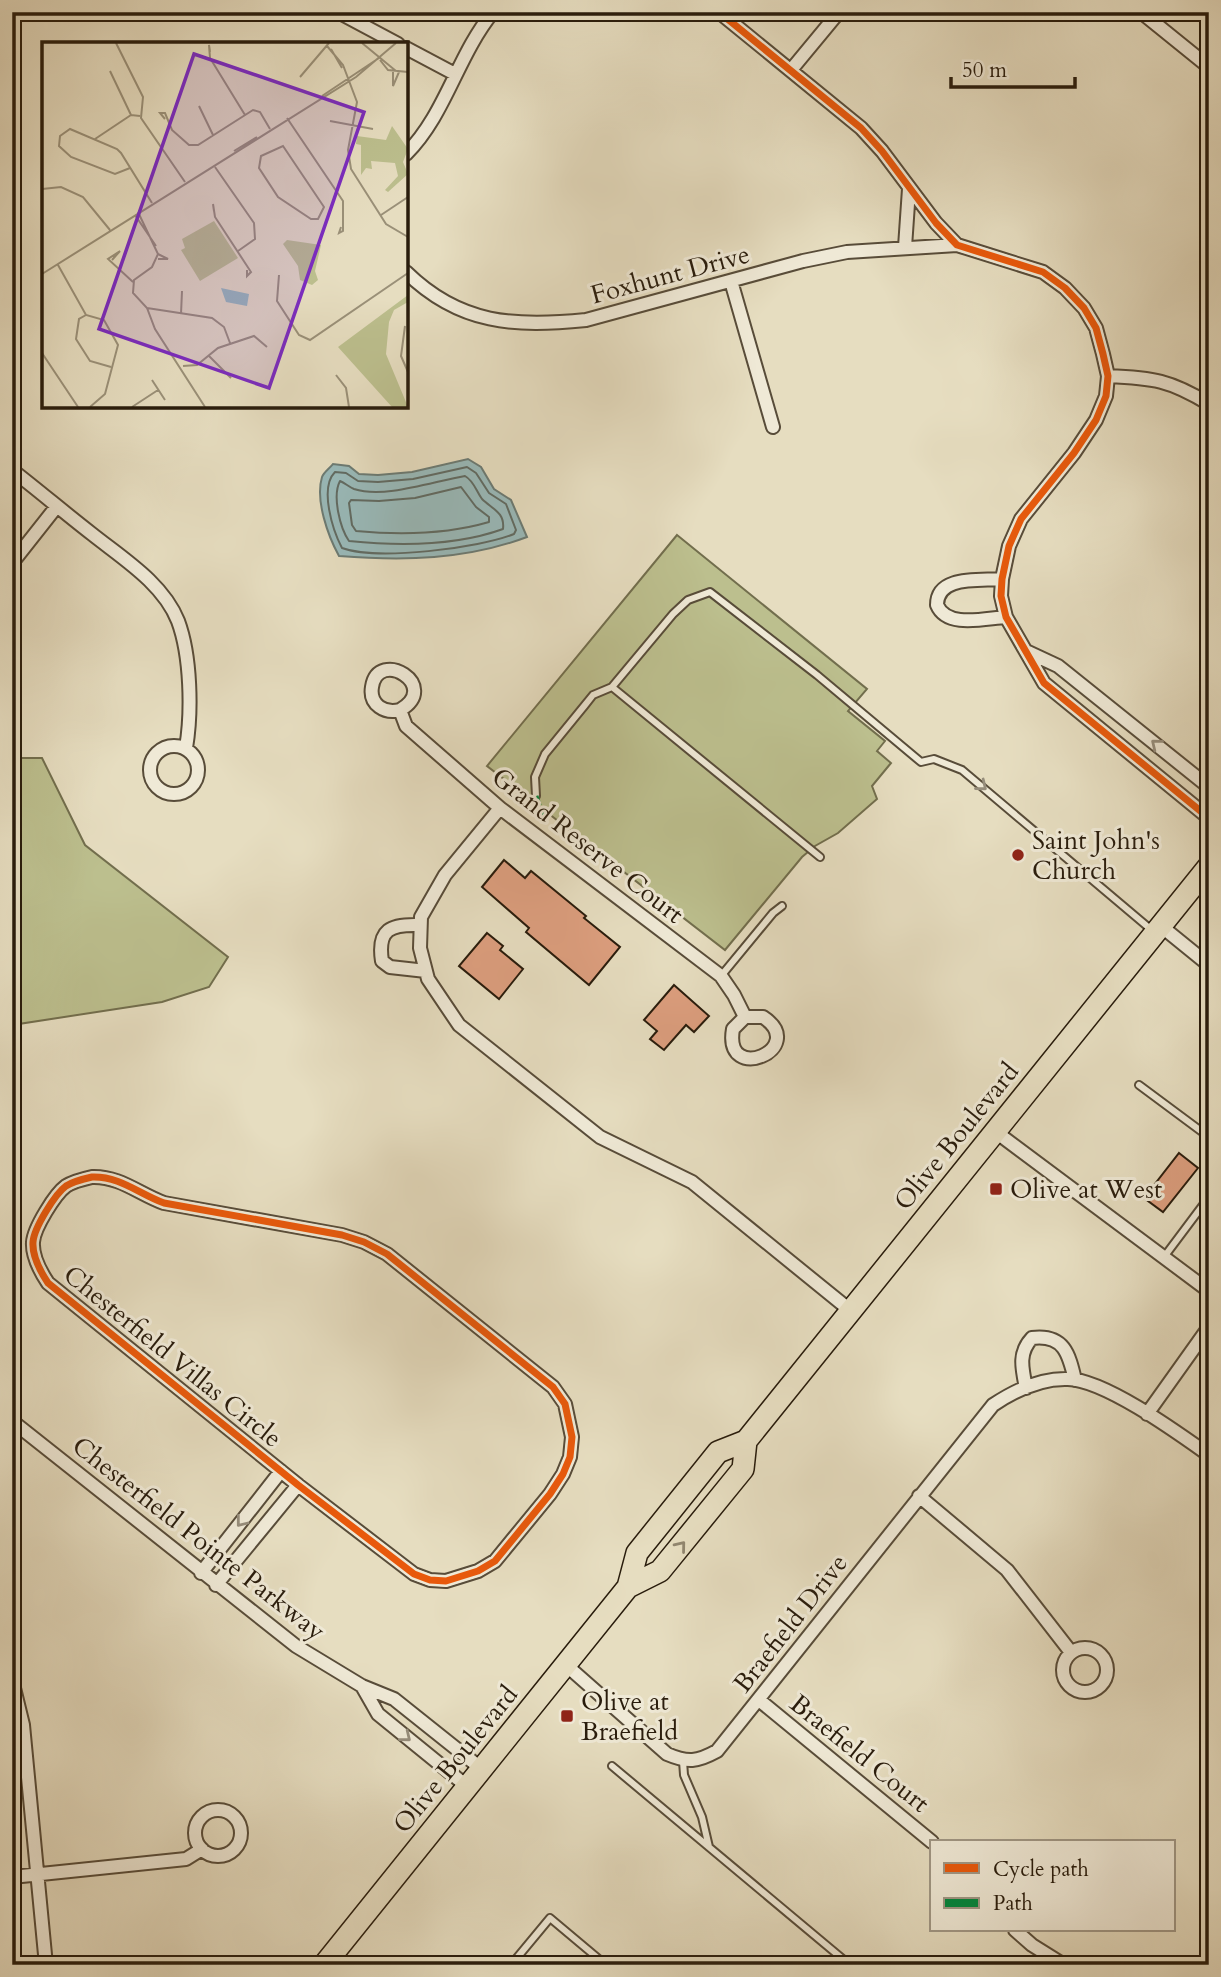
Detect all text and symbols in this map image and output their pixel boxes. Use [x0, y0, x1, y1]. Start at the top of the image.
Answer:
inset map [42, 42, 408, 408]
scale bar [951, 46, 1076, 90]
text: 50 m [962, 56, 1007, 85]
street label: Foxhunt Drive [587, 236, 753, 313]
one-way arrow [1151, 740, 1163, 753]
street label: Grand Reserve Court [485, 759, 691, 931]
one-way arrow [975, 777, 987, 790]
place label: Saint John's Church [1032, 823, 1160, 888]
marker: Saint John's Church [1010, 847, 1026, 863]
street label: Olive Boulevard [886, 1055, 1027, 1217]
place label: Olive at West [1010, 1172, 1162, 1207]
marker: Olive at West [988, 1181, 1004, 1197]
street label: Chesterfield Villas Circle [56, 1257, 289, 1455]
street label: Chesterfield Pointe Parkway [65, 1428, 333, 1649]
one-way arrow [237, 1515, 250, 1527]
one-way arrow [673, 1542, 685, 1555]
street label: Braefield Drive [725, 1547, 856, 1700]
street label: Olive Boulevard [385, 1678, 526, 1840]
place label: Olive at Braefield [581, 1684, 678, 1749]
street label: Braefield Court [783, 1686, 937, 1820]
marker: Olive at Braefield [559, 1708, 575, 1724]
one-way arrow [398, 1729, 411, 1741]
legend [930, 1840, 1176, 1932]
text: Cycle path [993, 1855, 1089, 1884]
text: Path [993, 1889, 1033, 1918]

